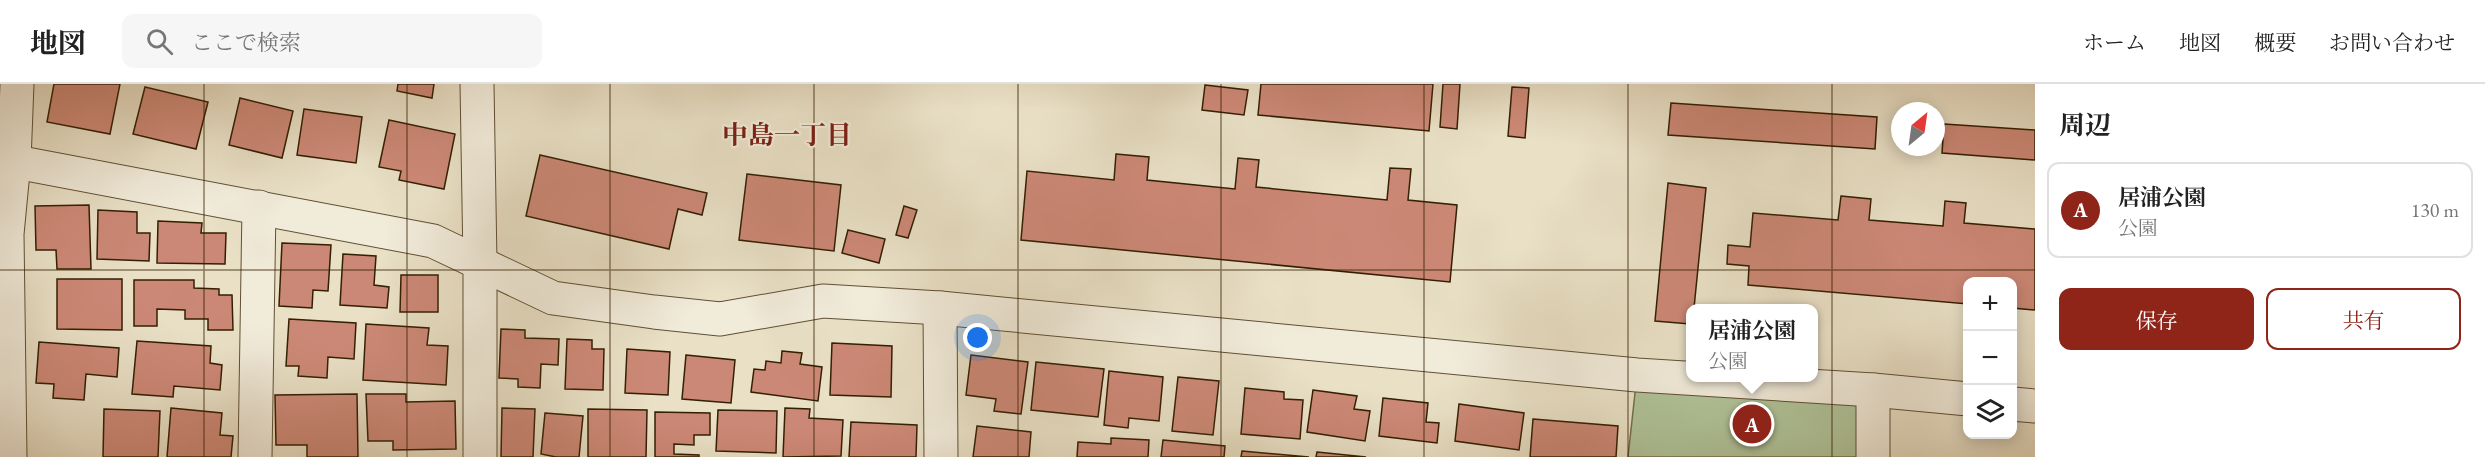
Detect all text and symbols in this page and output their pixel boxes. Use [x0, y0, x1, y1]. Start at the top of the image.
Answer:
search box [122, 14, 542, 68]
text: 地図 [30, 25, 86, 61]
icon: search [143, 25, 176, 58]
text: ここで検索 [191, 28, 301, 57]
text: ホーム [2083, 29, 2146, 56]
text: 地図 [2179, 29, 2221, 56]
text: 概要 [2254, 29, 2296, 56]
text: お問い合わせ [2329, 29, 2455, 56]
north arrow [1891, 102, 1945, 156]
text: 周辺 [2059, 108, 2111, 142]
district label: 中島一丁目 [722, 118, 852, 152]
text: 居浦公園 [2118, 183, 2206, 212]
text: A [2073, 197, 2088, 223]
text: 130 m [2411, 197, 2459, 223]
text: 公園 [2118, 215, 2158, 241]
map controls [1963, 277, 2017, 439]
button: + [1963, 277, 2017, 331]
button: 保存 [2059, 288, 2254, 350]
button: 共有 [2266, 288, 2461, 350]
popup [1686, 304, 1818, 382]
text: 居浦公園 [1708, 316, 1796, 345]
your location [963, 323, 992, 352]
button: − [1963, 331, 2017, 385]
text: 公園 [1708, 348, 1748, 374]
button: layers [1963, 385, 2017, 439]
pin: A [1732, 402, 1772, 446]

